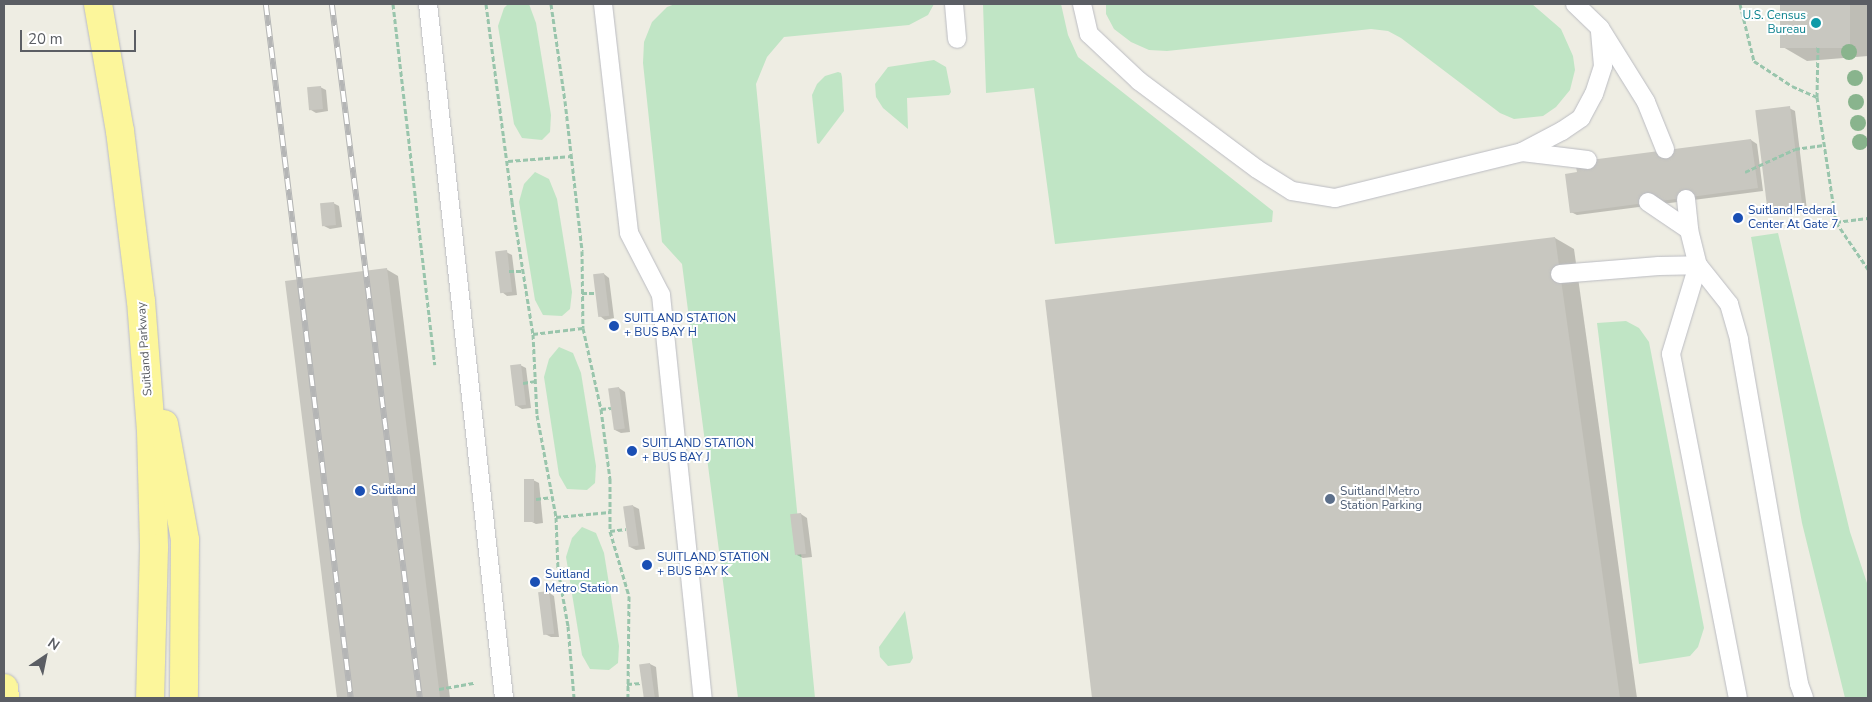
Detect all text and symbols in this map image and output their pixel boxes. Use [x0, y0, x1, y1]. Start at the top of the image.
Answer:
place label: U.S. Census Bureau [1742, 9, 1806, 37]
marker: U.S. Census Bureau [1810, 17, 1822, 29]
scale bar [22, 20, 139, 52]
text: 20 m [28, 29, 63, 49]
place label: Suitland Federal Center At Gate 7 [1748, 204, 1839, 232]
marker: Suitland Federal Center At Gate 7 [1732, 212, 1744, 224]
street label: Suitland Parkway [135, 302, 155, 396]
place label: SUITLAND STATION + BUS BAY H [624, 312, 736, 340]
marker: SUITLAND STATION + BUS BAY H [608, 320, 620, 332]
place label: SUITLAND STATION + BUS BAY J [642, 437, 754, 465]
marker: SUITLAND STATION + BUS BAY J [626, 445, 638, 457]
marker: Suitland [353, 484, 367, 498]
place label: Suitland [371, 484, 416, 498]
place label: Suitland Metro Station Parking [1340, 485, 1422, 513]
marker: Suitland Metro Station Parking [1324, 493, 1336, 505]
place label: SUITLAND STATION + BUS BAY K [657, 551, 769, 579]
marker: SUITLAND STATION + BUS BAY K [641, 559, 653, 571]
place label: Suitland Metro Station [545, 568, 618, 596]
marker: Suitland Metro Station [529, 576, 541, 588]
north arrow [20, 632, 70, 682]
text: N [44, 633, 63, 655]

